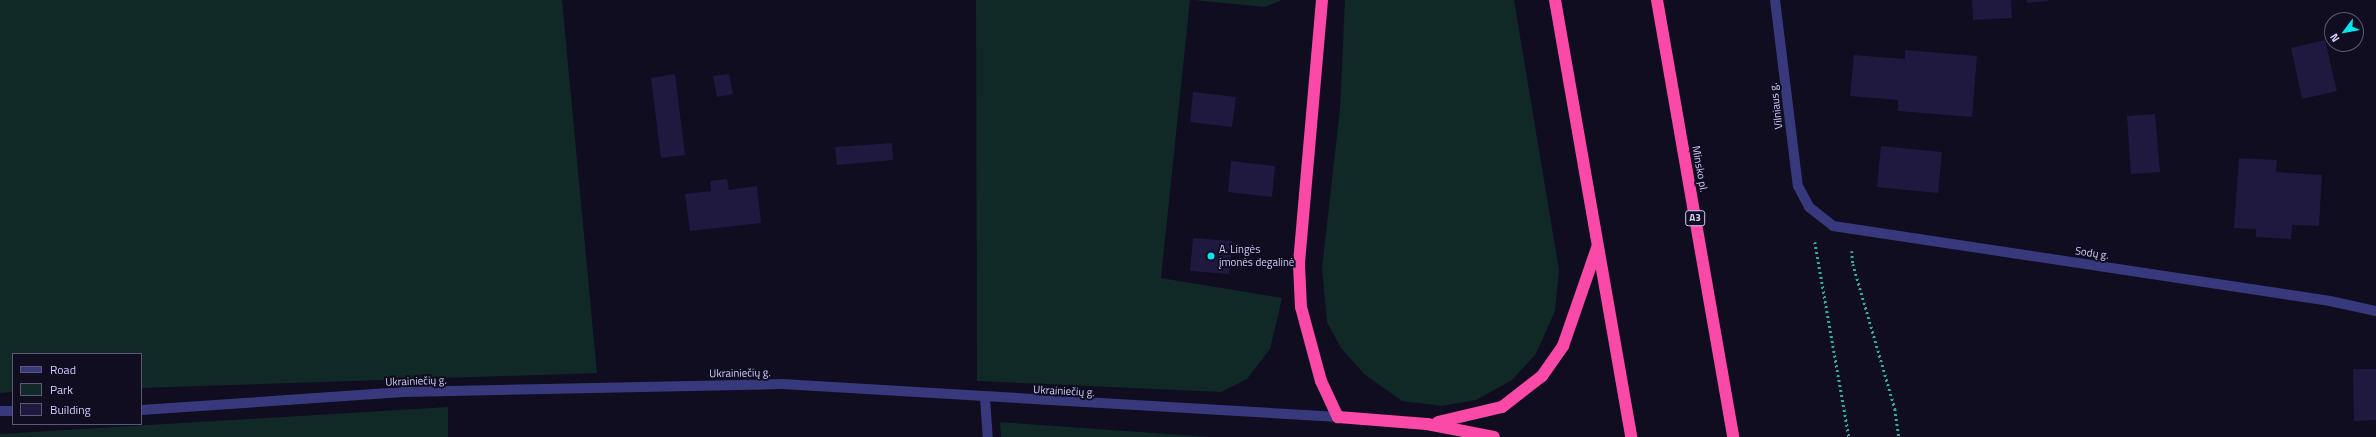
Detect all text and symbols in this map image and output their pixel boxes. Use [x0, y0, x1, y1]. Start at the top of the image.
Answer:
north arrow [2324, 12, 2364, 52]
text: N [2326, 30, 2343, 45]
street label: Vilniaus g. [1767, 82, 1785, 130]
street label: Minsko pl. [1689, 145, 1711, 193]
road number: A3 [1685, 210, 1705, 226]
place label: A. Lingės įmonės degalinė [1219, 243, 1294, 269]
street label: Sodų g. [2074, 244, 2110, 262]
marker: A. Lingės įmonės degalinė [1206, 251, 1216, 261]
legend [12, 353, 142, 425]
text: Road [50, 360, 76, 379]
street label: Ukrainiečių g. [709, 366, 771, 380]
street label: Ukrainiečių g. [385, 373, 447, 389]
text: Park [50, 380, 73, 399]
street label: Ukrainiečių g. [1033, 383, 1095, 399]
text: Building [50, 400, 91, 419]

